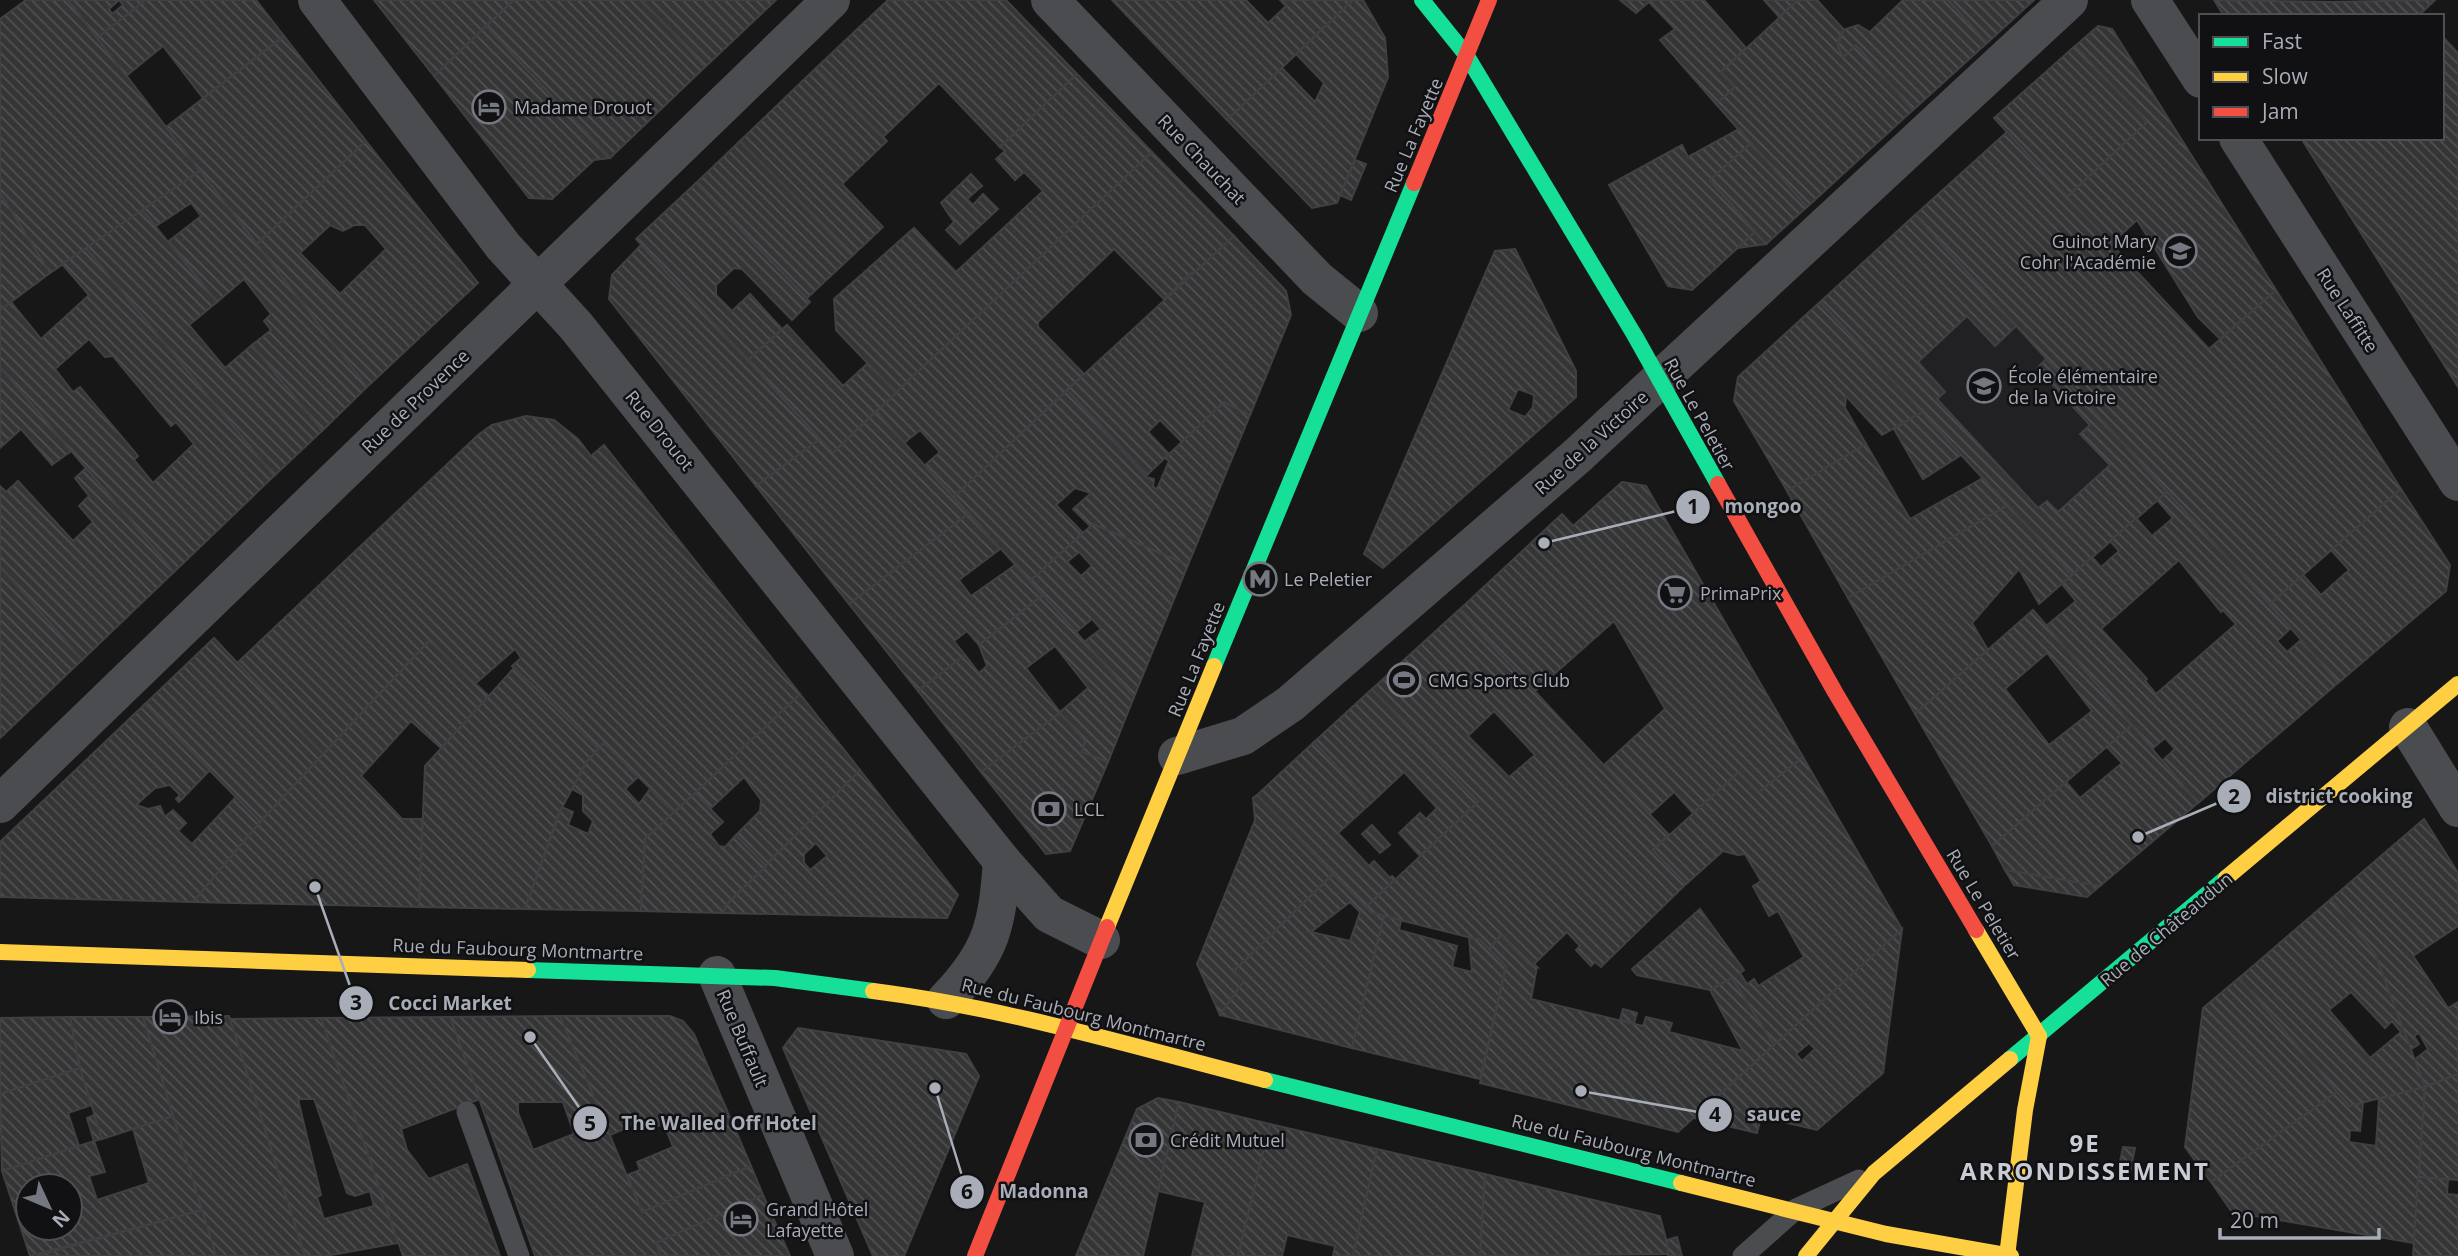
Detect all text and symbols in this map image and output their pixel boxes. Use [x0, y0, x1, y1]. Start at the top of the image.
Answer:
legend [2199, 14, 2444, 140]
text: Fast [2262, 27, 2302, 55]
text: Slow [2262, 62, 2308, 90]
street label: Rue La Fayette [1378, 74, 1448, 196]
hotel icon: Madame Drouot [470, 88, 508, 126]
place label: Madame Drouot [514, 95, 652, 119]
text: Jam [2260, 97, 2299, 125]
street label: Rue Chauchat [1153, 109, 1251, 209]
place label: Guinot Mary Cohr l'Académie [2020, 229, 2157, 274]
school or university icon: Guinot Mary Cohr l'Académie [2161, 232, 2199, 270]
street label: Rue Laffitte [2312, 263, 2384, 357]
street label: Rue de Provence [356, 344, 474, 458]
street label: Rue Le Peletier [1659, 353, 1741, 475]
place label: École élémentaire de la Victoire [2008, 364, 2158, 409]
school or university icon: École élémentaire de la Victoire [1965, 367, 2003, 405]
street label: Rue Drouot [620, 385, 700, 475]
street label: Rue de la Victoire [1529, 385, 1653, 499]
callout: mongoo [1676, 487, 1816, 527]
text: 1 [1687, 492, 1699, 520]
text: mongoo [1724, 493, 1802, 519]
metro station icon: Le Peletier [1241, 560, 1279, 598]
place label: Le Peletier [1284, 567, 1373, 591]
supermarket icon: PrimaPrix [1656, 574, 1694, 612]
place label: PrimaPrix [1700, 581, 1782, 605]
street label: Rue La Fayette [1162, 598, 1230, 720]
sports icon: CMG Sports Club [1385, 661, 1423, 699]
place label: CMG Sports Club [1428, 668, 1570, 692]
callout: district cooking [2216, 776, 2426, 816]
text: 2 [2228, 782, 2240, 810]
text: district cooking [2266, 783, 2413, 809]
bank icon: LCL [1030, 790, 1068, 828]
place label: LCL [1074, 797, 1104, 821]
street label: Rue Le Peletier [1941, 844, 2027, 964]
street label: Rue de Châteaudun [2095, 867, 2237, 991]
street label: Rue du Faubourg Montmartre [392, 933, 644, 965]
street label: Rue du Faubourg Montmartre [959, 972, 1209, 1056]
callout: Cocci Market [339, 983, 525, 1023]
street label: Rue Buffault [712, 986, 774, 1090]
text: 3 [350, 988, 362, 1016]
text: Cocci Market [388, 990, 512, 1016]
hotel icon: Ibis [151, 998, 189, 1036]
place label: Ibis [194, 1005, 223, 1029]
callout: sauce [1697, 1095, 1815, 1135]
text: 4 [1709, 1100, 1721, 1128]
text: sauce [1747, 1101, 1801, 1127]
callout: The Walled Off Hotel [573, 1103, 831, 1143]
street label: Rue du Faubourg Montmartre [1509, 1108, 1759, 1192]
text: 5 [584, 1109, 596, 1137]
text: The Walled Off Hotel [621, 1110, 817, 1136]
bank icon: Crédit Mutuel [1127, 1121, 1165, 1159]
district label: 9E ARRONDISSEMENT [1960, 1126, 2210, 1187]
place label: Crédit Mutuel [1170, 1128, 1285, 1152]
north arrow [14, 1172, 84, 1242]
callout: Madonna [950, 1172, 1102, 1212]
text: 6 [961, 1177, 973, 1205]
text: Madonna [999, 1178, 1089, 1204]
scale bar [2220, 1196, 2379, 1240]
place label: Grand Hôtel Lafayette [766, 1197, 868, 1242]
hotel icon: Grand Hôtel Lafayette [722, 1200, 760, 1238]
text: N [47, 1204, 76, 1233]
text: 20 m [2230, 1206, 2279, 1234]

